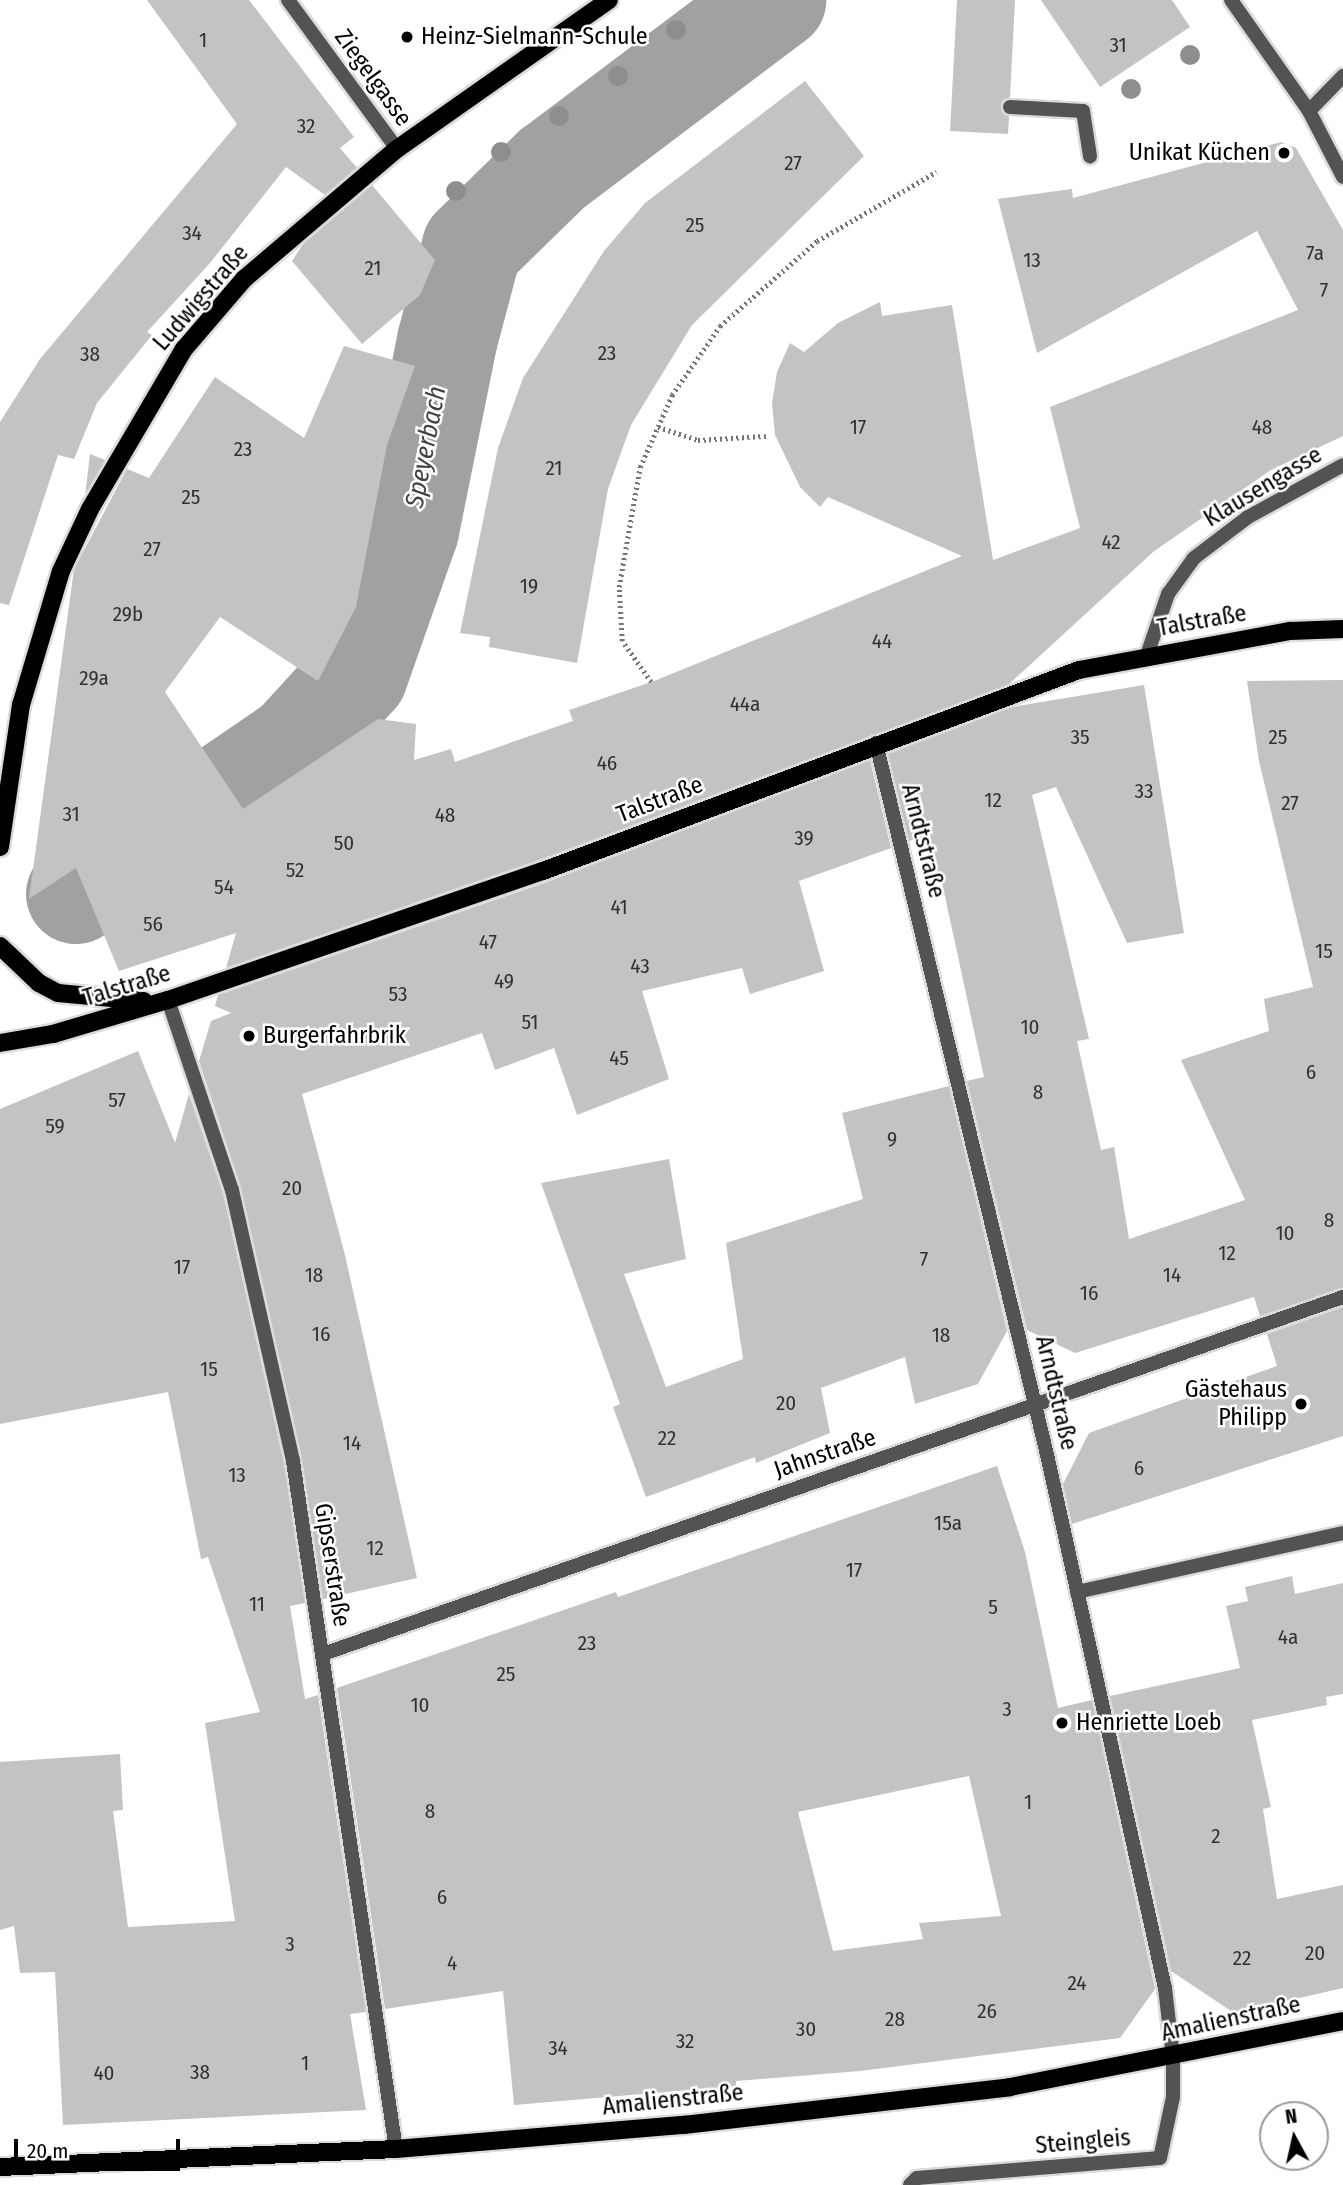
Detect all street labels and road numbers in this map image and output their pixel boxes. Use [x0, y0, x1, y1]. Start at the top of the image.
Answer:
street label: Ziegelgasse [328, 24, 418, 132]
street label: Ludwigstraße [147, 239, 255, 357]
street label: Klausengasse [1199, 441, 1327, 533]
street label: Talstraße [1155, 599, 1249, 643]
street label: Talstraße [613, 770, 707, 830]
street label: Arndtstraße [895, 781, 951, 901]
street label: Talstraße [80, 959, 174, 1013]
street label: Arndtstraße [1029, 1333, 1083, 1453]
street label: Jahnstraße [770, 1423, 880, 1485]
street label: Gipserstraße [308, 1501, 356, 1629]
street label: Amalienstraße [1159, 1990, 1303, 2048]
street label: Amalienstraße [601, 2078, 745, 2122]
street label: Steingleis [1034, 2123, 1132, 2161]

